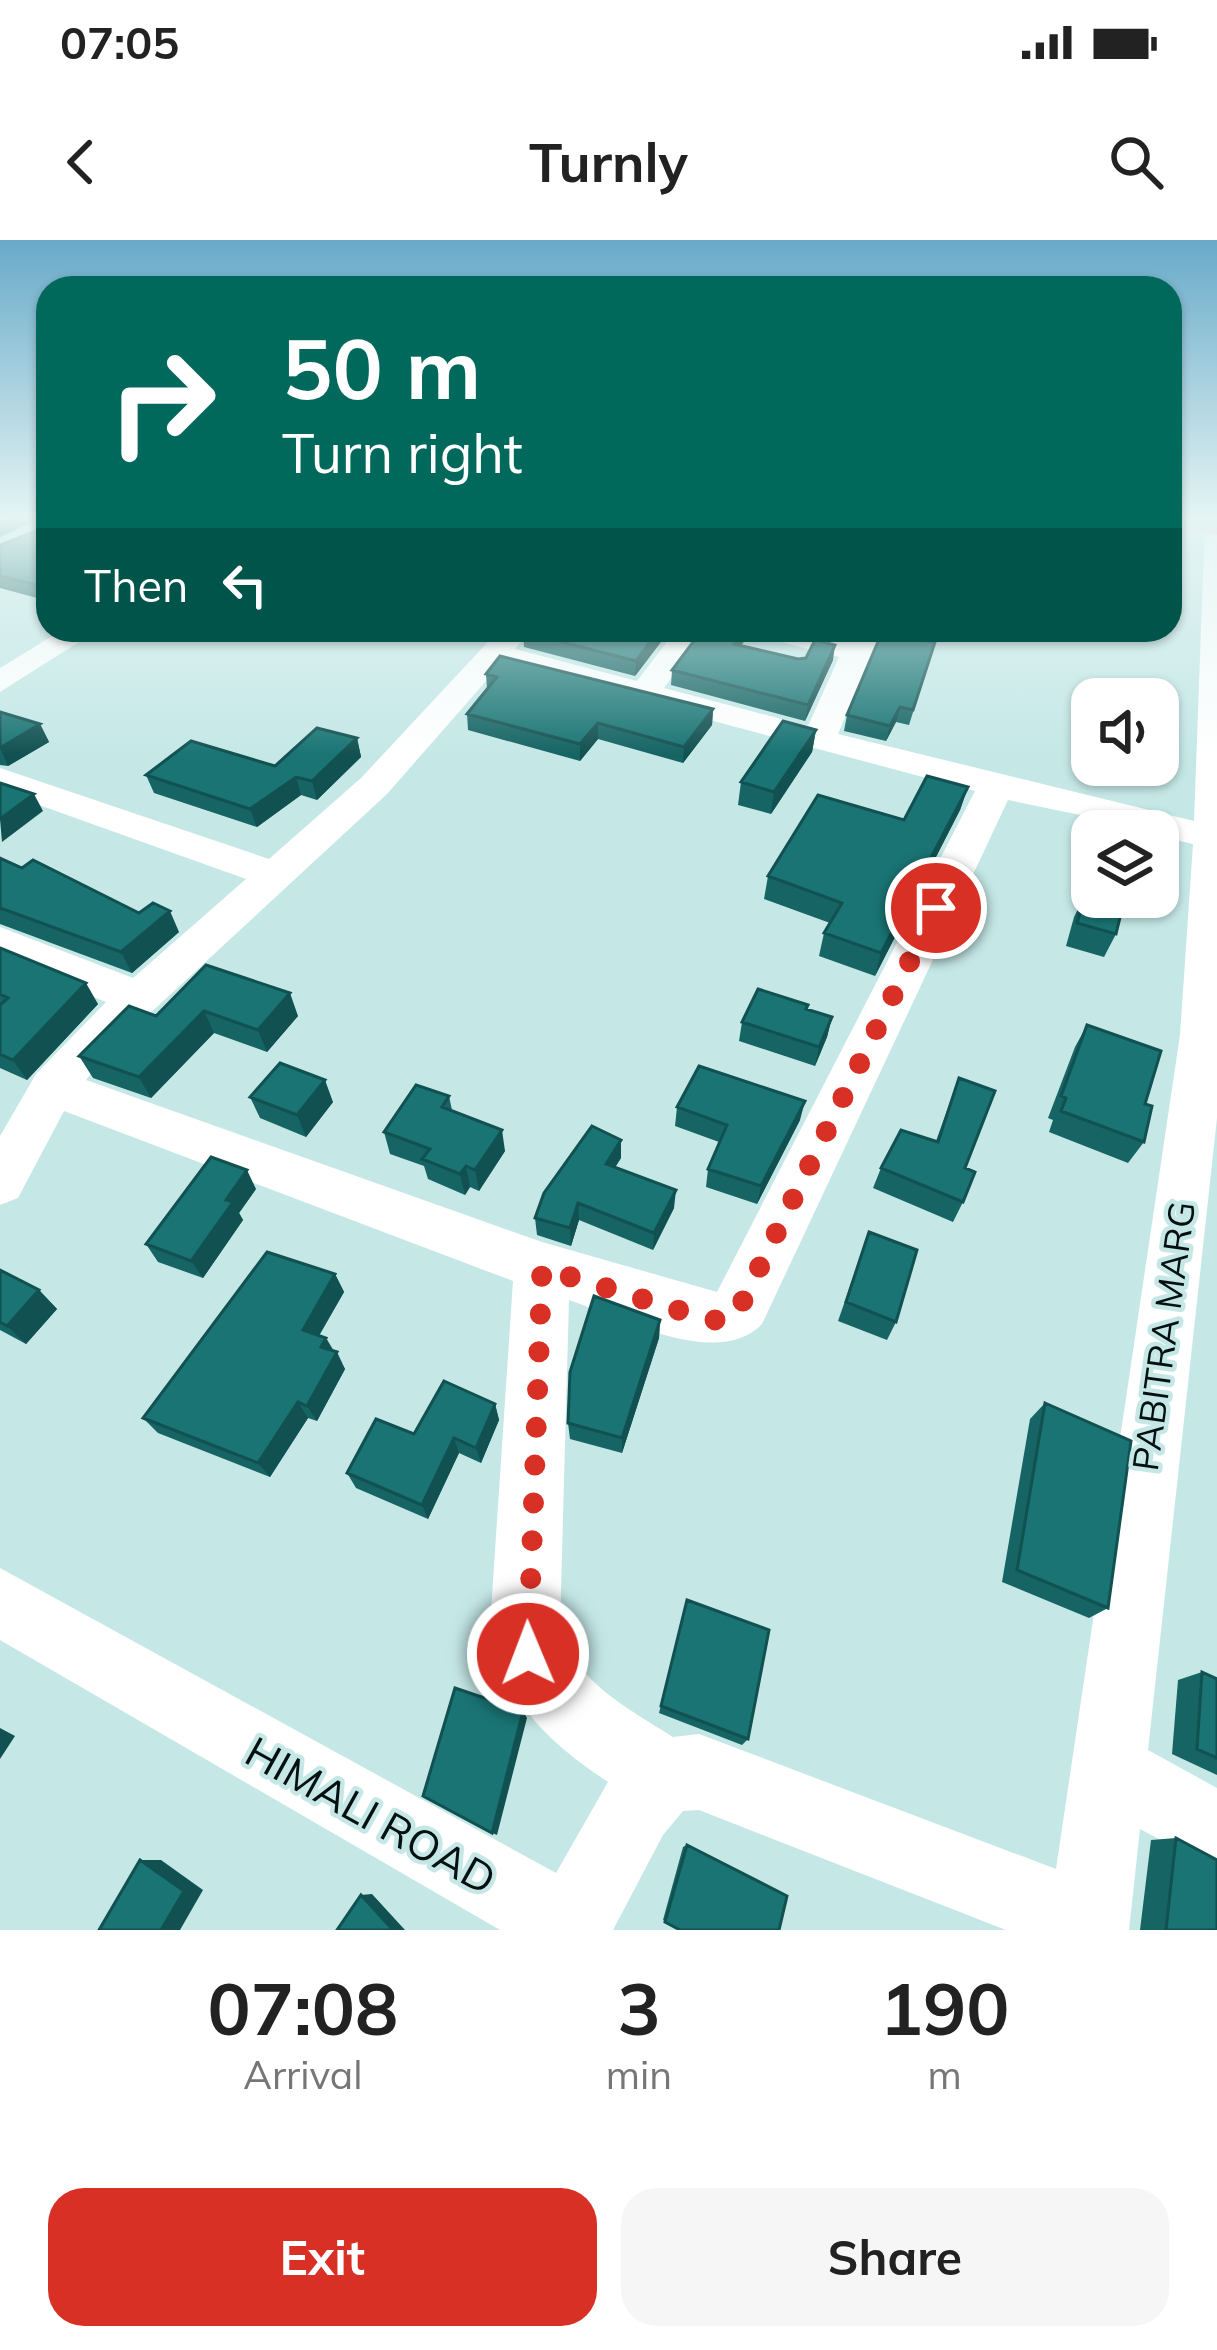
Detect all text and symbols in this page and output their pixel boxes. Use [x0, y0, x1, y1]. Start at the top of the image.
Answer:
text: 07:05 [60, 14, 179, 70]
text: Turnly [529, 128, 688, 196]
icon: back [48, 129, 114, 195]
icon: search [1103, 129, 1169, 195]
text: 50 m [282, 315, 481, 420]
icon: right [84, 324, 240, 480]
text: Turn right [282, 419, 523, 487]
icon: left [212, 552, 278, 618]
text: Then [84, 557, 188, 613]
map controls [1071, 678, 1179, 918]
button: sound [1071, 678, 1179, 786]
button: layers [1071, 810, 1179, 918]
pin [885, 857, 987, 959]
icon: arrive [903, 875, 969, 941]
street label: PABITRA MARG [1122, 1198, 1204, 1474]
position arrow [465, 1591, 591, 1717]
street label: HIMALI ROAD [237, 1725, 505, 1905]
text: 07:08 [208, 1963, 398, 2053]
text: 3 [617, 1963, 661, 2053]
text: 190 [880, 1963, 1009, 2053]
text: Arrival [243, 2050, 363, 2099]
text: min [606, 2050, 672, 2099]
text: m [927, 2050, 962, 2099]
button: Exit [48, 2188, 597, 2326]
button: Share [621, 2188, 1169, 2326]

